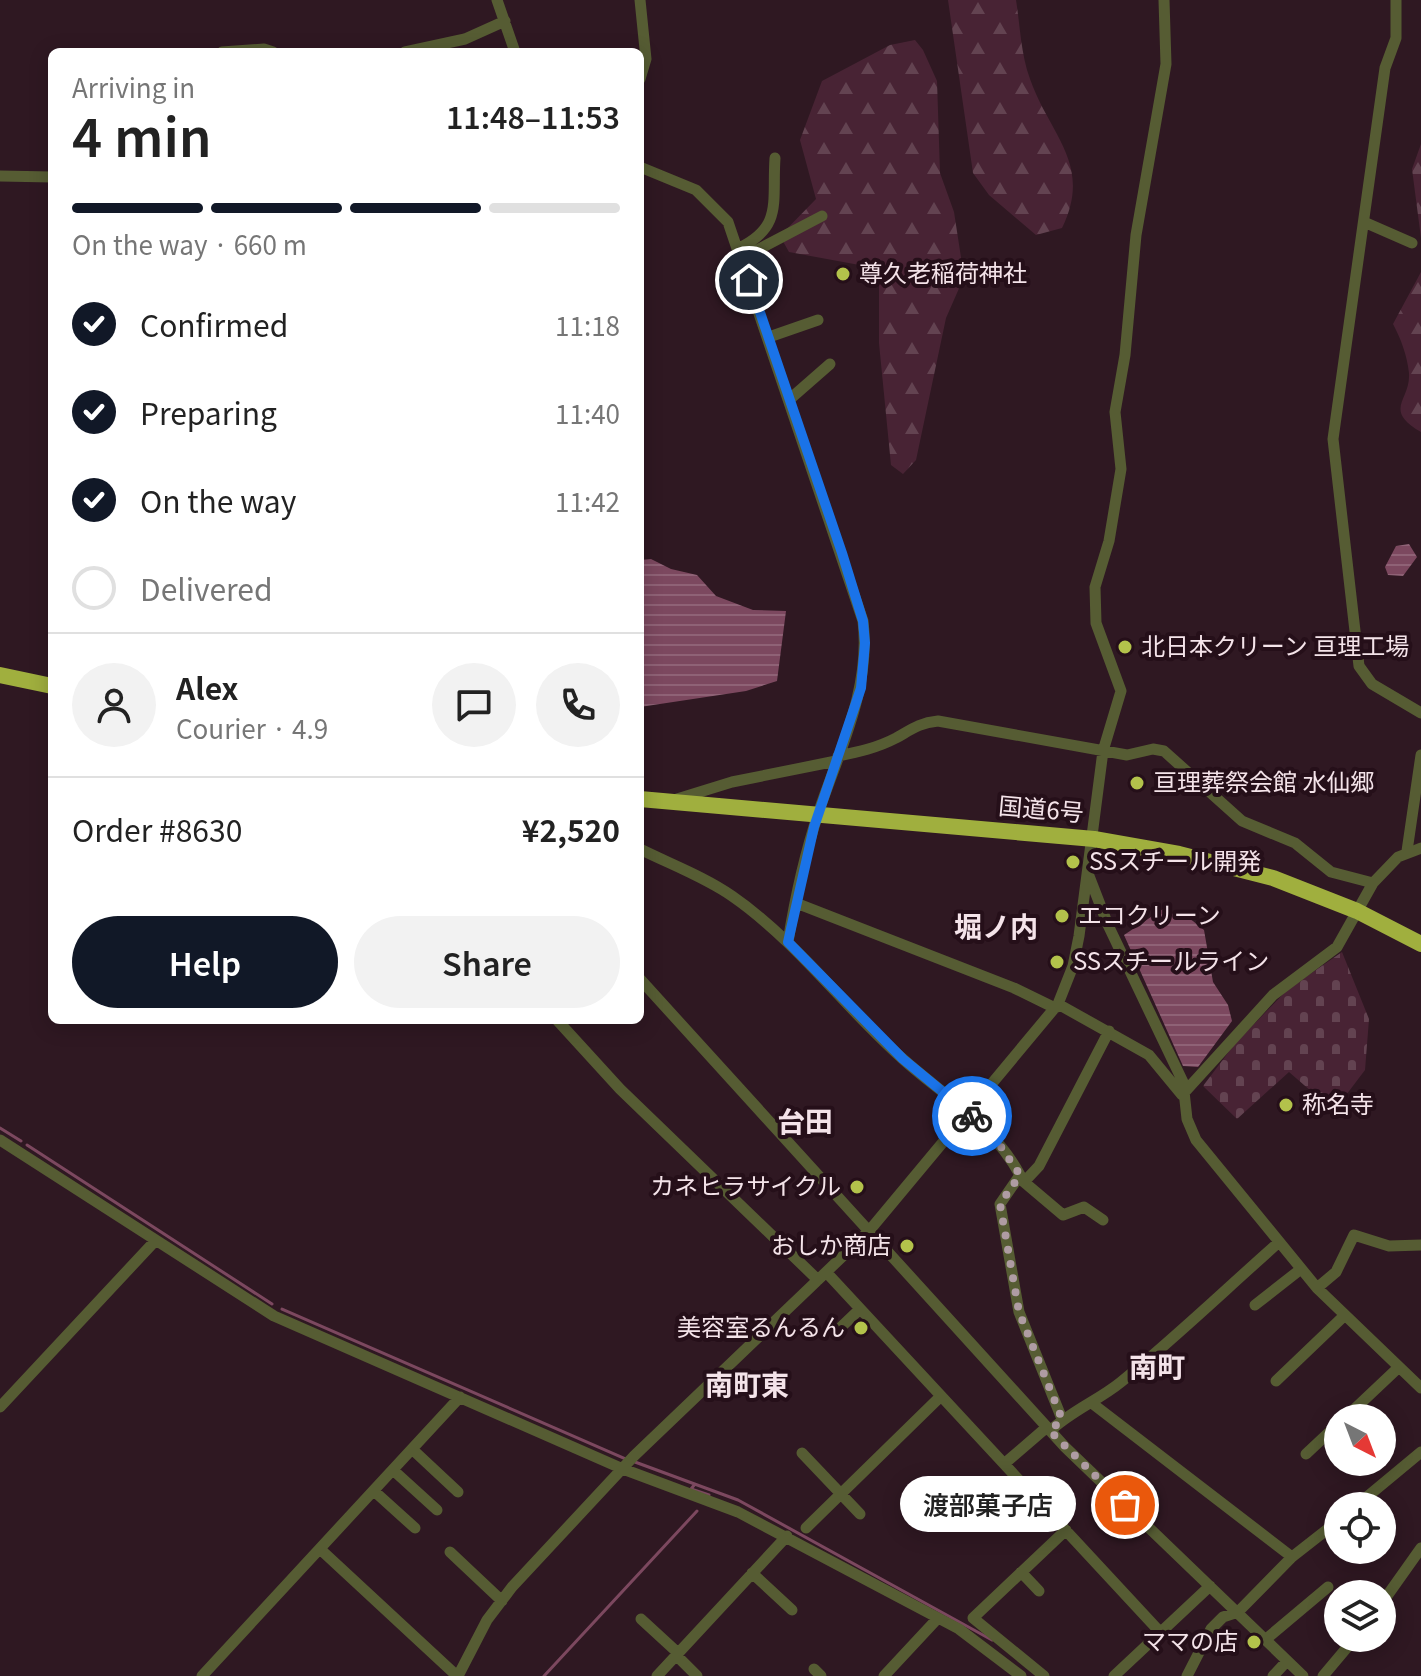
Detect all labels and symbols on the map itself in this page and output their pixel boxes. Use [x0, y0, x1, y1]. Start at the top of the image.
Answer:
pin [715, 246, 783, 314]
place label: 尊久老稲荷神社 [859, 254, 1027, 289]
marker: 尊久老稲荷神社 [834, 265, 852, 283]
place label: 北日本クリーン 亘理工場 [1141, 627, 1409, 662]
marker: 北日本クリーン 亘理工場 [1116, 638, 1134, 656]
place label: 亘理葬祭会館 水仙郷 [1153, 763, 1374, 798]
marker: 亘理葬祭会館 水仙郷 [1128, 774, 1146, 792]
street label: 国道6号 [997, 786, 1085, 829]
place label: SSスチール開発 [1089, 842, 1261, 877]
marker: SSスチール開発 [1064, 853, 1082, 871]
place label: エコクリーン [1078, 896, 1221, 931]
district label: 堀ノ内 [954, 905, 1038, 945]
marker: エコクリーン [1053, 907, 1071, 925]
place label: SSスチールライン [1073, 942, 1269, 977]
marker: SSスチールライン [1048, 953, 1066, 971]
courier [932, 1076, 1012, 1156]
place label: 称名寺 [1302, 1085, 1374, 1120]
marker: 称名寺 [1277, 1096, 1295, 1114]
district label: 台田 [777, 1100, 833, 1140]
place label: カネヒラサイクル [650, 1167, 841, 1202]
marker: カネヒラサイクル [848, 1178, 866, 1196]
place label: おしか商店 [771, 1226, 891, 1261]
marker: おしか商店 [898, 1237, 916, 1255]
place label: 美容室るんるん [677, 1308, 845, 1343]
marker: 美容室るんるん [852, 1319, 870, 1337]
district label: 南町 [1129, 1345, 1185, 1385]
district label: 南町東 [705, 1363, 789, 1403]
north arrow [1324, 1404, 1396, 1476]
pin [1091, 1471, 1159, 1539]
callout: 渡部菓子店 [901, 1477, 1077, 1533]
place label: ママの店 [1142, 1622, 1238, 1657]
marker: ママの店 [1245, 1633, 1263, 1651]

